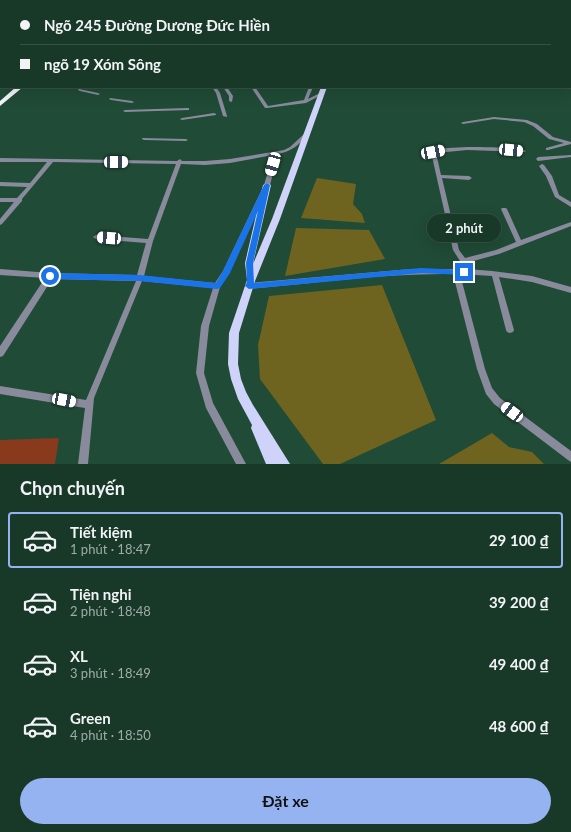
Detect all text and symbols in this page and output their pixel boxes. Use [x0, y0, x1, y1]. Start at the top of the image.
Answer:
text: Ngõ 245 Đường Dương Đức Hiền [44, 16, 270, 34]
text: ngõ 19 Xóm Sông [44, 55, 161, 73]
car [499, 143, 523, 157]
car [420, 144, 446, 160]
car [264, 151, 282, 177]
car [104, 156, 128, 168]
callout: 2 phút [427, 214, 501, 242]
text: 2 phút [445, 220, 483, 236]
car [97, 231, 121, 245]
route end [455, 263, 473, 281]
route start [41, 267, 59, 285]
car [51, 392, 77, 408]
car [499, 400, 525, 424]
text: Chọn chuyến [20, 477, 125, 499]
icon: car [22, 522, 58, 558]
text: Tiết kiệm [70, 523, 132, 541]
text: 29 100 ₫ [489, 531, 549, 549]
text: 1 phút · 18:47 [70, 541, 151, 557]
icon: car [22, 584, 58, 620]
text: Tiện nghi [70, 585, 132, 603]
text: 39 200 ₫ [489, 593, 549, 611]
text: 2 phút · 18:48 [70, 603, 151, 619]
icon: car [22, 646, 58, 682]
text: XL [70, 647, 88, 665]
text: 49 400 ₫ [489, 655, 549, 673]
text: 3 phút · 18:49 [70, 665, 151, 681]
icon: car [22, 708, 58, 744]
text: Green [70, 709, 111, 727]
text: 48 600 ₫ [489, 717, 549, 735]
text: 4 phút · 18:50 [70, 727, 151, 743]
button: Đặt xe [20, 778, 551, 824]

